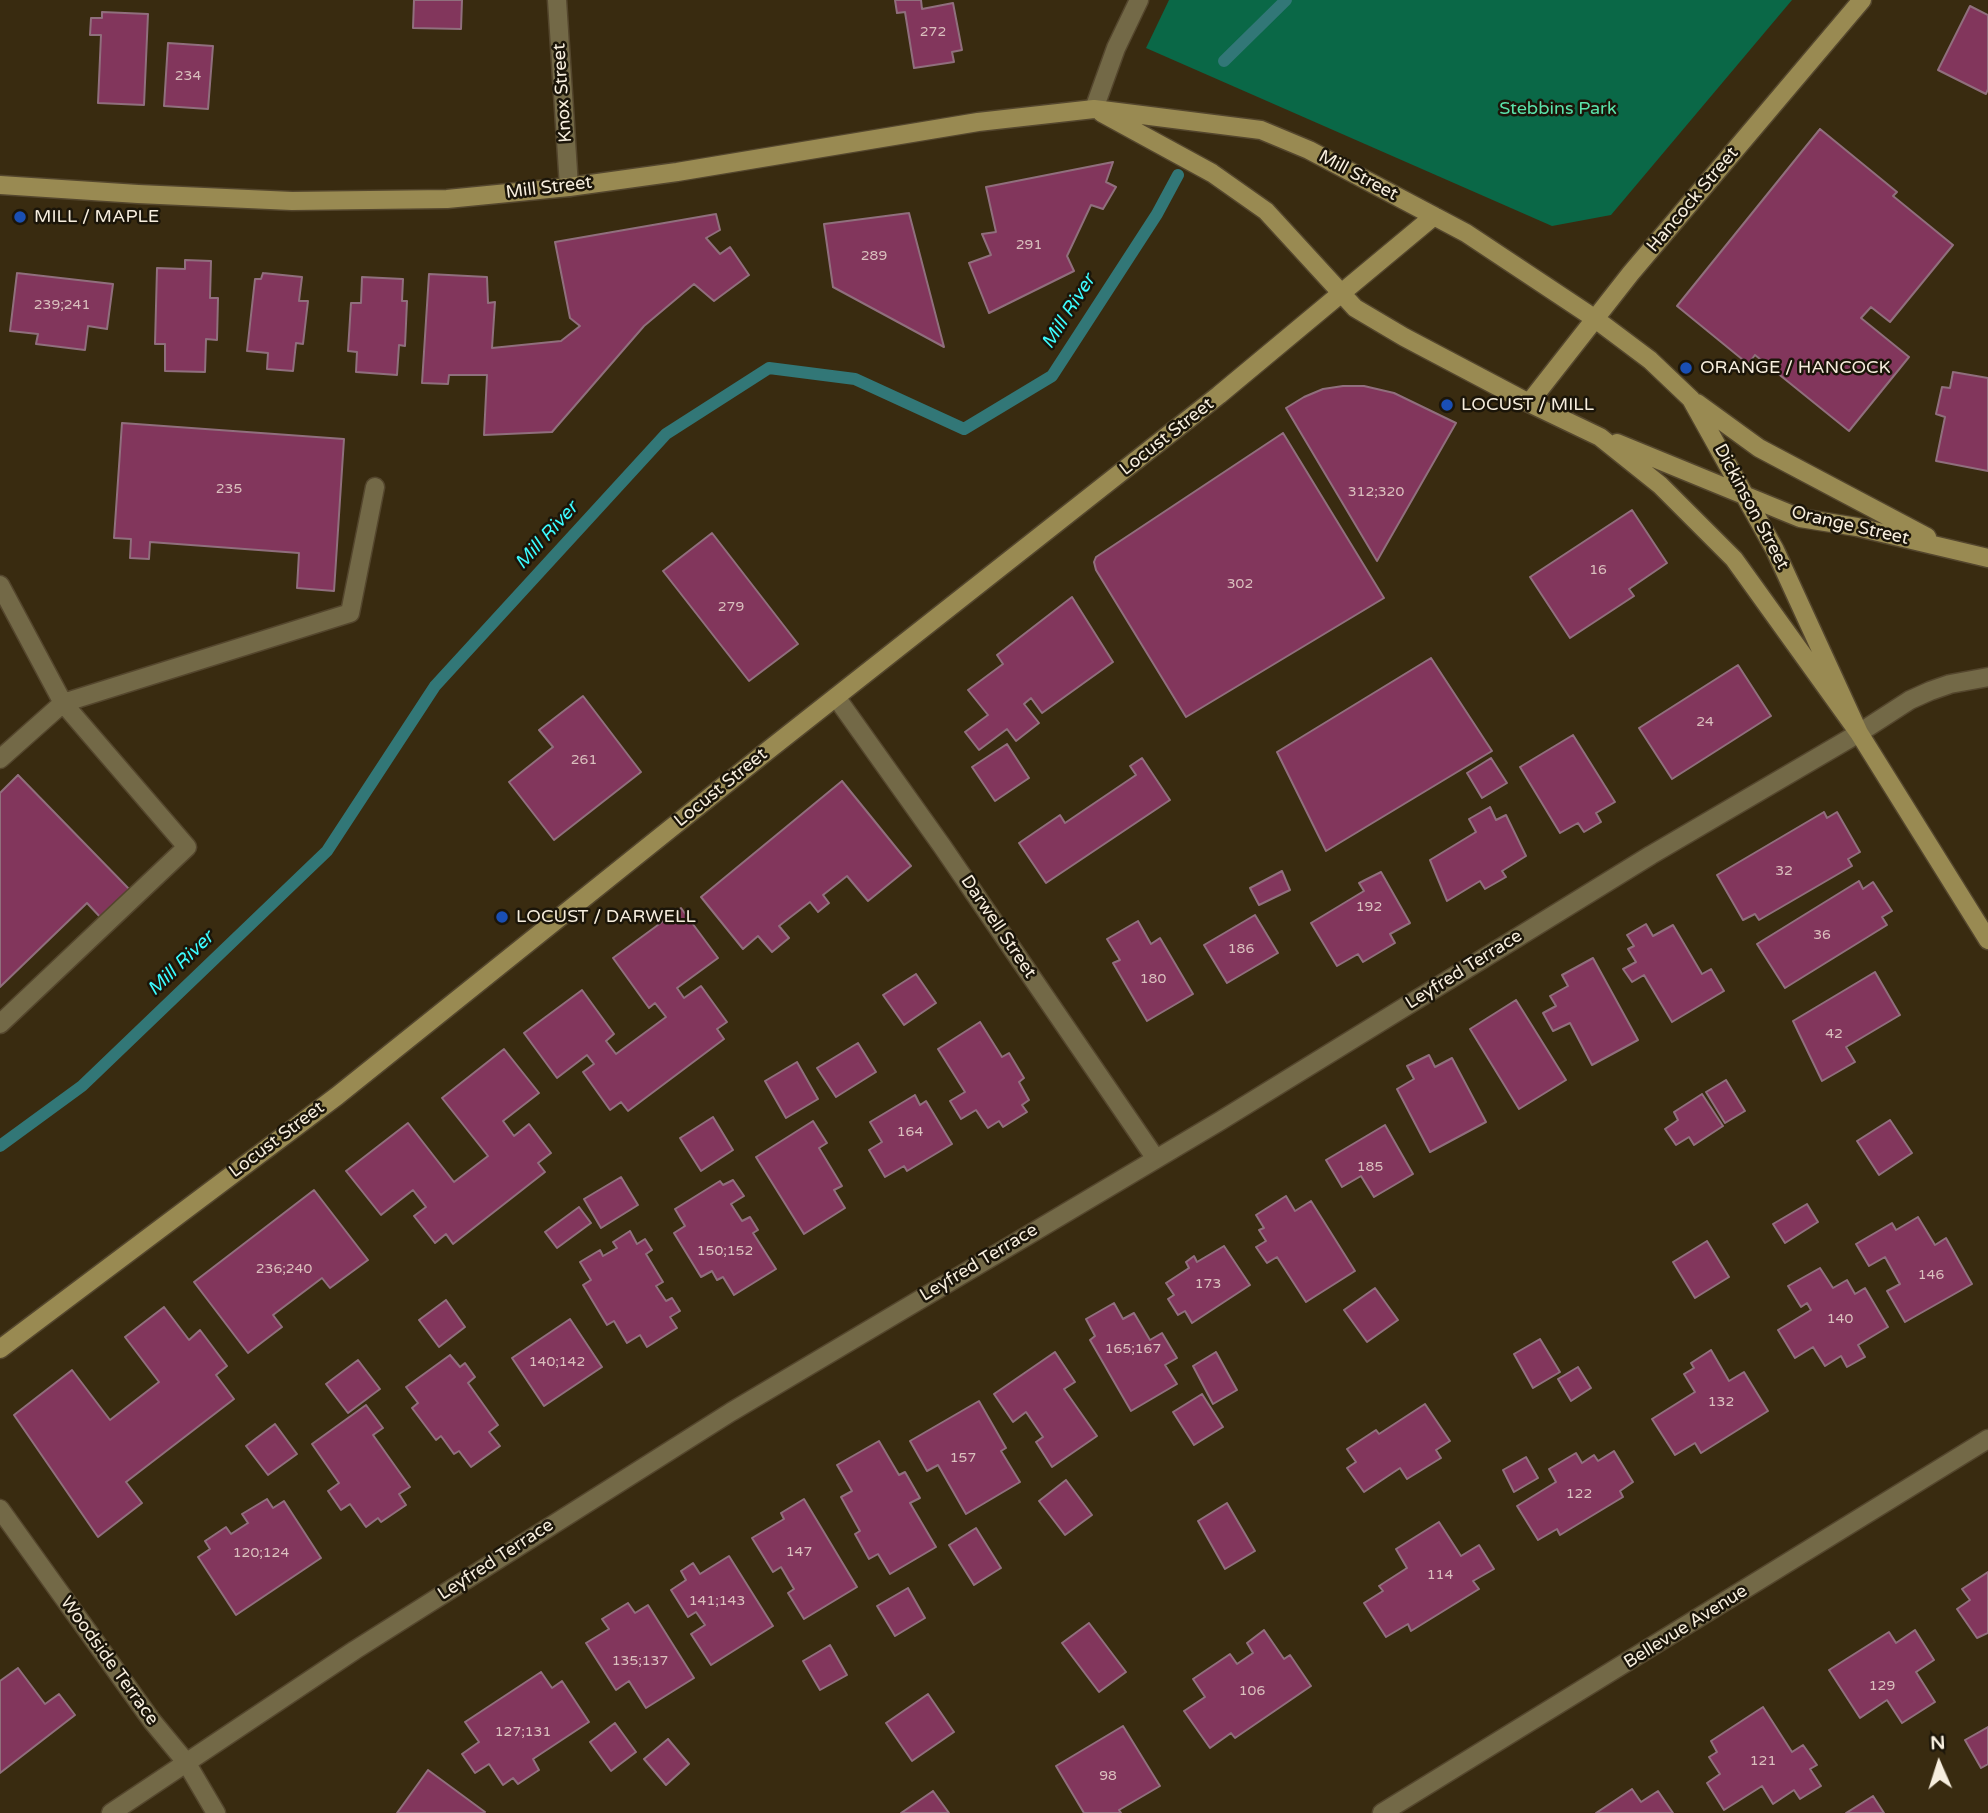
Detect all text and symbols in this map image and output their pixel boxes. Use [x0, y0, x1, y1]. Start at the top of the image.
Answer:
house number: 272 [920, 24, 946, 40]
street label: Knox Street [549, 43, 577, 143]
house number: 234 [175, 68, 201, 84]
park label: Stebbins Park [1499, 98, 1617, 120]
street label: Hancock Street [1643, 143, 1743, 257]
street label: Mill Street [1315, 146, 1401, 206]
street label: Mill Street [505, 172, 593, 204]
place label: MILL / MAPLE [34, 206, 159, 228]
marker: MILL / MAPLE [12, 209, 28, 225]
house number: 291 [1016, 237, 1042, 253]
house number: 289 [861, 248, 887, 264]
water label: Mill River [1037, 271, 1101, 353]
house number: 239;241 [34, 297, 90, 313]
place label: ORANGE / HANCOCK [1700, 357, 1891, 379]
marker: ORANGE / HANCOCK [1678, 360, 1694, 376]
street label: Locust Street [1116, 394, 1218, 480]
place label: LOCUST / MILL [1461, 394, 1594, 416]
marker: LOCUST / MILL [1439, 397, 1455, 413]
street label: Dickinson Street [1709, 440, 1793, 574]
house number: 235 [216, 481, 242, 497]
house number: 312;320 [1348, 484, 1404, 500]
water label: Mill River [511, 497, 583, 575]
street label: Orange Street [1789, 502, 1911, 550]
house number: 16 [1589, 562, 1607, 578]
house number: 302 [1227, 576, 1253, 592]
house number: 279 [718, 599, 744, 615]
house number: 24 [1696, 714, 1714, 730]
street label: Locust Street [670, 744, 772, 832]
house number: 261 [571, 752, 597, 768]
house number: 32 [1775, 863, 1793, 879]
street label: Darwell Street [956, 871, 1040, 983]
house number: 192 [1356, 899, 1382, 915]
place label: LOCUST / DARWELL [516, 906, 696, 928]
marker: LOCUST / DARWELL [494, 909, 510, 925]
street label: Leyfred Terrace [1402, 925, 1526, 1015]
water label: Mill River [143, 927, 219, 1001]
house number: 36 [1813, 927, 1831, 943]
house number: 186 [1228, 941, 1254, 957]
house number: 180 [1140, 971, 1166, 987]
house number: 42 [1825, 1026, 1843, 1042]
street label: Locust Street [225, 1097, 329, 1183]
house number: 164 [897, 1124, 923, 1140]
house number: 185 [1357, 1159, 1383, 1175]
street label: Leyfred Terrace [916, 1219, 1042, 1307]
house number: 150;152 [697, 1243, 753, 1259]
house number: 236;240 [256, 1261, 312, 1277]
house number: 146 [1918, 1267, 1944, 1283]
house number: 173 [1195, 1276, 1221, 1292]
house number: 140 [1827, 1311, 1853, 1327]
house number: 165;167 [1105, 1341, 1161, 1357]
house number: 140;142 [529, 1354, 585, 1370]
house number: 132 [1708, 1394, 1734, 1410]
house number: 157 [950, 1450, 976, 1466]
house number: 122 [1566, 1486, 1592, 1502]
street label: Leyfred Terrace [434, 1515, 558, 1605]
house number: 147 [786, 1544, 812, 1560]
house number: 120;124 [233, 1545, 289, 1561]
house number: 114 [1427, 1567, 1453, 1583]
street label: Bellevue Avenue [1620, 1580, 1752, 1674]
street label: Woodside Terrace [55, 1593, 163, 1729]
house number: 141;143 [689, 1593, 745, 1609]
house number: 135;137 [612, 1653, 668, 1669]
house number: 129 [1869, 1678, 1895, 1694]
house number: 106 [1239, 1683, 1265, 1699]
house number: 127;131 [495, 1724, 551, 1740]
north arrow [1904, 1729, 1974, 1799]
text: N [1930, 1732, 1946, 1754]
house number: 121 [1750, 1753, 1776, 1769]
house number: 98 [1099, 1768, 1117, 1784]

